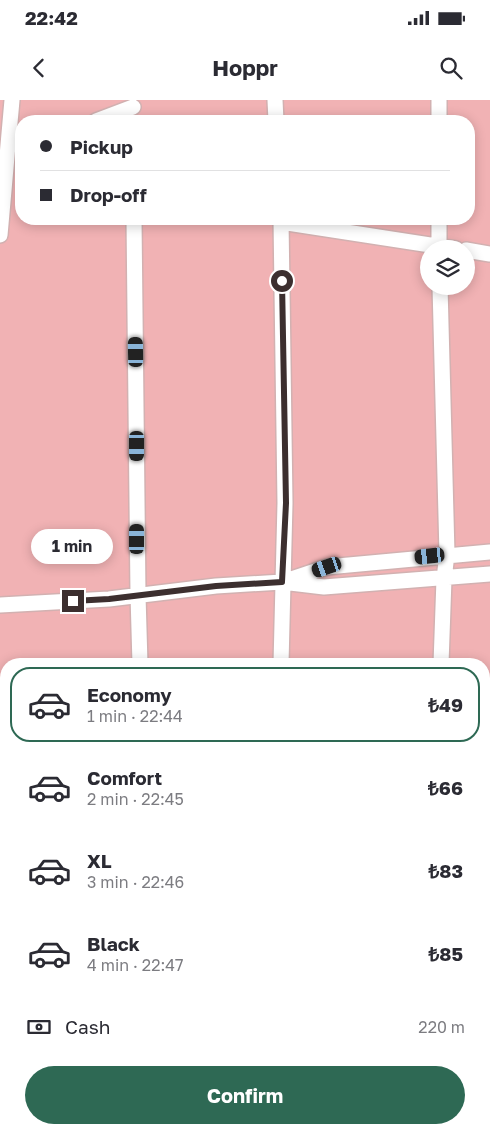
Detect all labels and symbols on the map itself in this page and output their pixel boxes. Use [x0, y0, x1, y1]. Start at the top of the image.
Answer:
route start [271, 270, 293, 292]
car [128, 337, 143, 367]
car [129, 431, 144, 461]
car [129, 524, 144, 554]
callout: 1 min [32, 528, 114, 564]
car [414, 547, 445, 565]
car [310, 555, 343, 579]
route end [62, 590, 84, 612]

